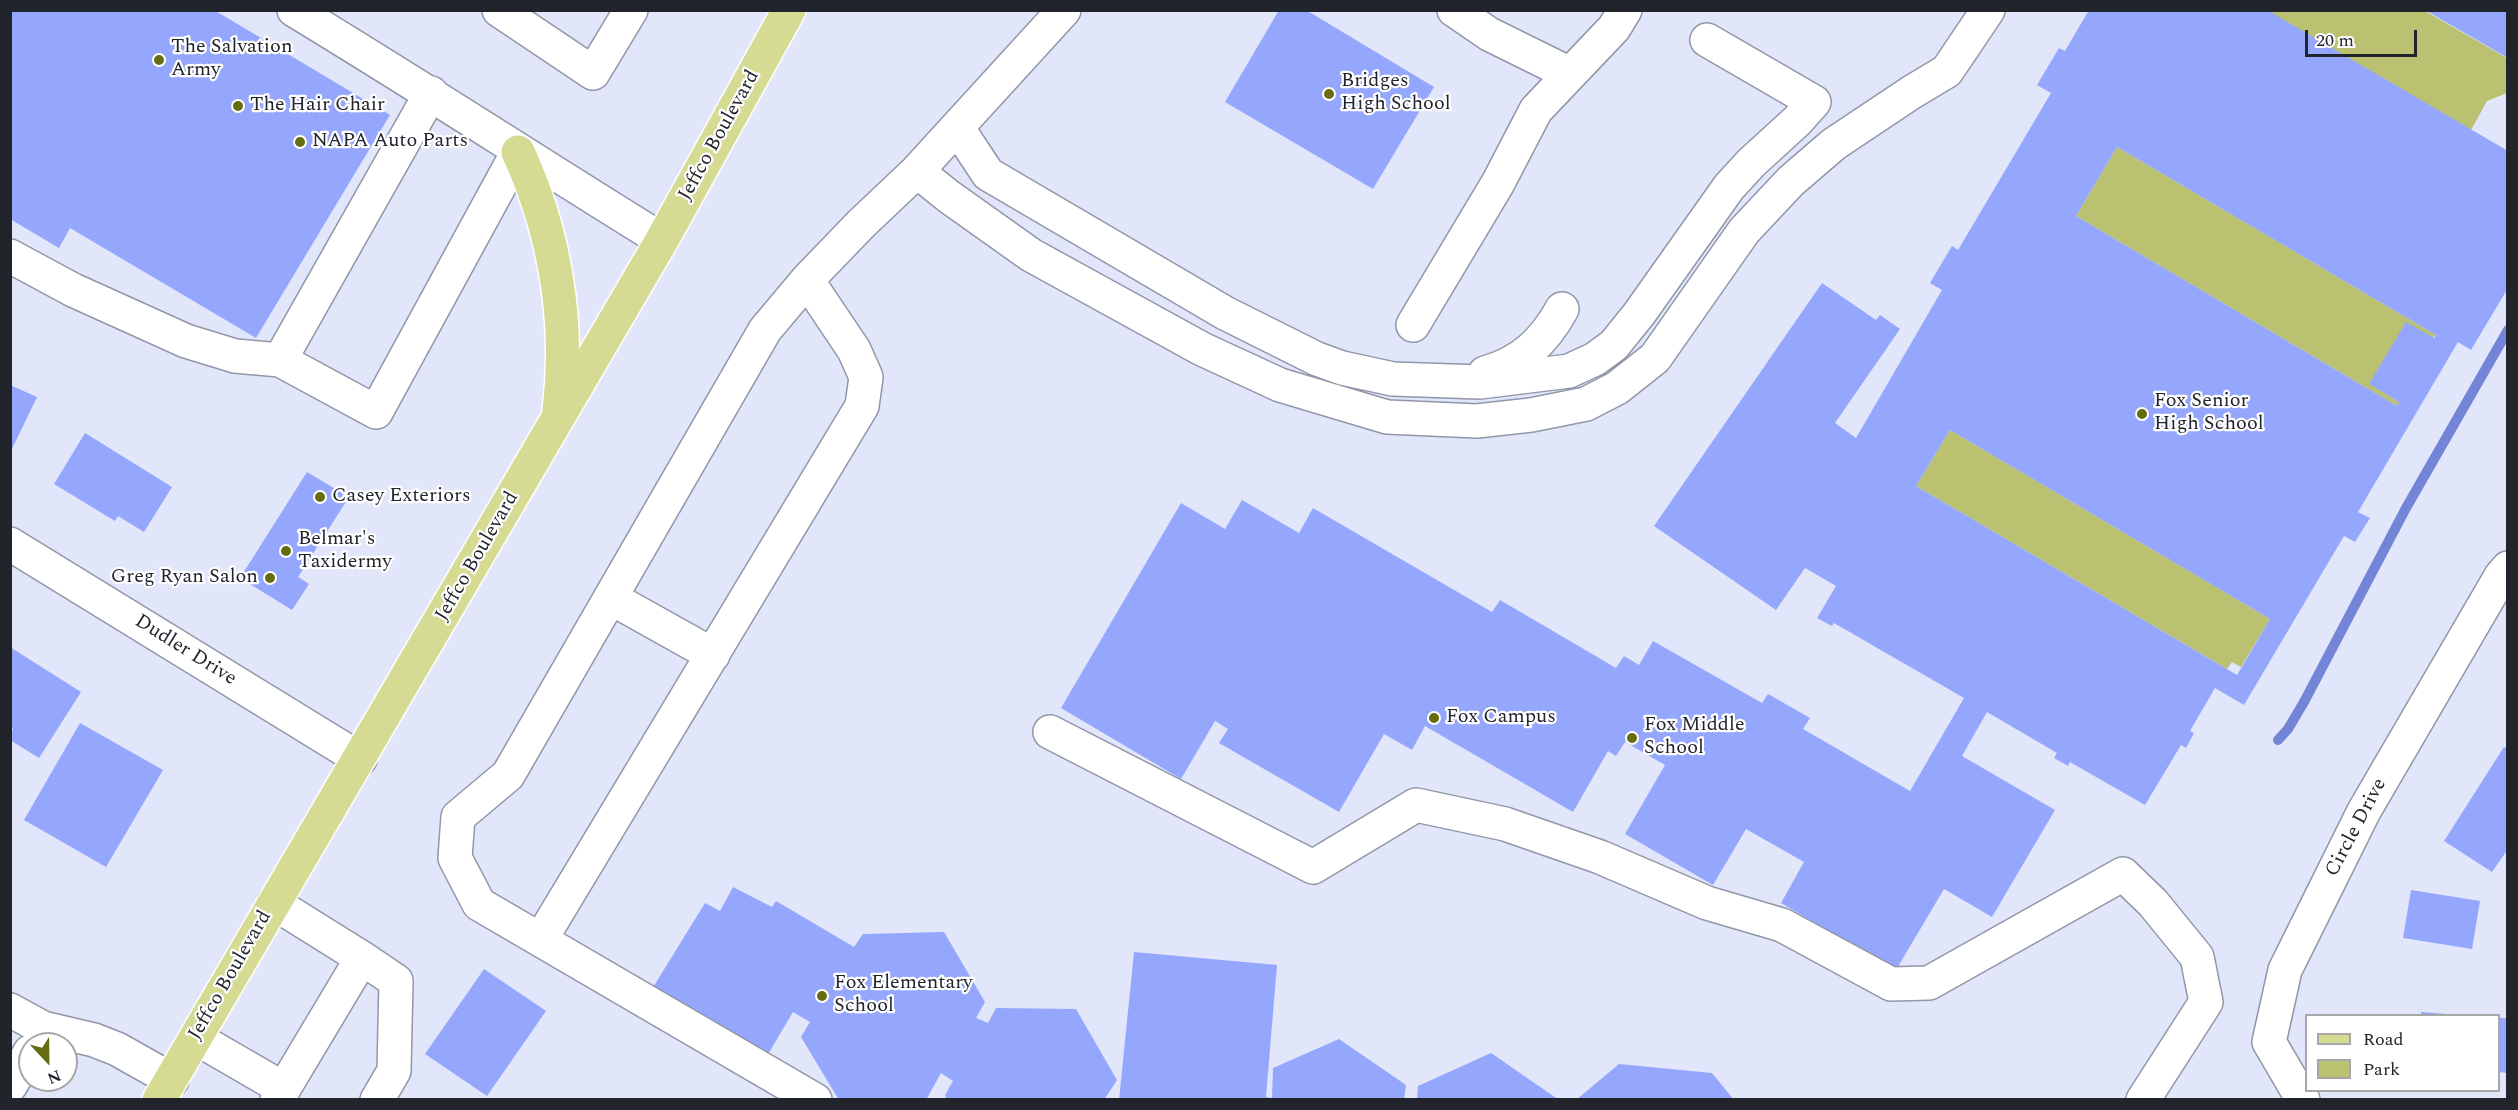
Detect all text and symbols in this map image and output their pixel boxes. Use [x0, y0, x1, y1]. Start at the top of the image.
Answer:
scale bar [2308, 18, 2420, 56]
text: 20 m [2316, 27, 2354, 54]
place label: The Salvation Army [171, 36, 293, 83]
marker: The Salvation Army [152, 53, 166, 67]
street label: Jeffco Boulevard [674, 67, 766, 205]
place label: Bridges High School [1341, 70, 1451, 117]
marker: Bridges High School [1322, 87, 1336, 101]
place label: The Hair Chair [250, 94, 385, 118]
marker: The Hair Chair [231, 99, 245, 113]
place label: NAPA Auto Parts [312, 130, 468, 154]
marker: NAPA Auto Parts [293, 135, 307, 149]
place label: Fox Senior High School [2154, 390, 2264, 437]
marker: Fox Senior High School [2135, 407, 2149, 421]
place label: Casey Exteriors [332, 485, 471, 509]
street label: Jeffco Boulevard [431, 488, 525, 626]
marker: Casey Exteriors [313, 490, 327, 504]
place label: Belmar's Taxidermy [298, 528, 392, 575]
marker: Belmar's Taxidermy [279, 544, 293, 558]
place label: Greg Ryan Salon [111, 566, 258, 590]
marker: Greg Ryan Salon [263, 571, 277, 585]
street label: Dudler Drive [130, 610, 240, 692]
place label: Fox Campus [1446, 706, 1556, 730]
marker: Fox Campus [1427, 711, 1441, 725]
place label: Fox Middle School [1644, 714, 1745, 761]
marker: Fox Middle School [1625, 731, 1639, 745]
street label: Circle Drive [2321, 775, 2393, 881]
street label: Jeffco Boulevard [184, 907, 278, 1045]
place label: Fox Elementary School [834, 972, 973, 1019]
marker: Fox Elementary School [815, 989, 829, 1003]
legend [2305, 1014, 2500, 1092]
text: Road [2363, 1026, 2404, 1053]
north arrow [18, 1032, 78, 1092]
text: Park [2363, 1056, 2400, 1083]
text: N [43, 1063, 65, 1090]

